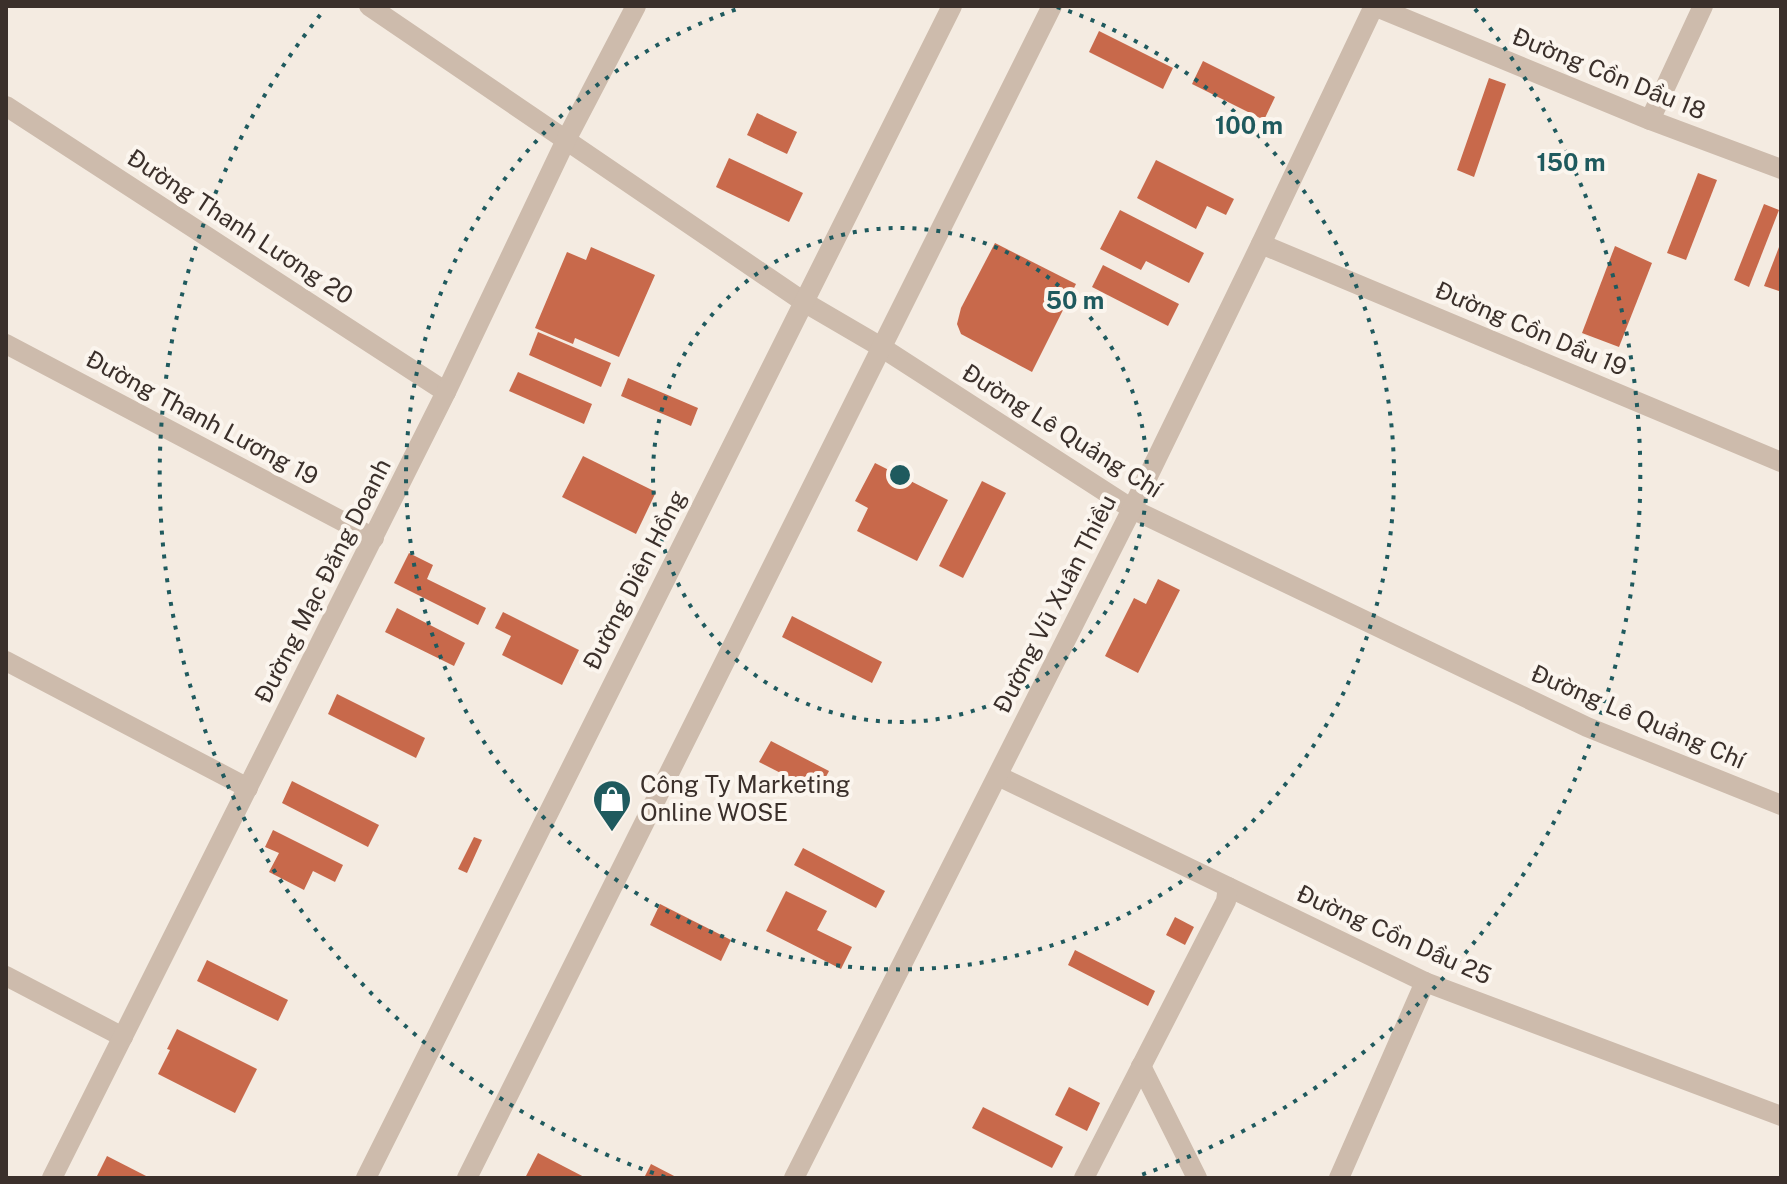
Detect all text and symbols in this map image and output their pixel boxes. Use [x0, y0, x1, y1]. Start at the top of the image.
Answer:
street label: Đường Cồn Dầu 18 [1509, 22, 1710, 125]
text: 100 m [1215, 111, 1283, 139]
street label: Đường Thanh Lương 20 [123, 143, 358, 310]
text: 150 m [1537, 148, 1605, 176]
street label: Đường Cồn Dầu 19 [1431, 275, 1631, 381]
text: 50 m [1046, 286, 1104, 314]
street label: Đường Thanh Lương 19 [82, 344, 323, 490]
street label: Đường Lê Quảng Chí [958, 357, 1168, 504]
street label: Đường Mạc Đăng Doanh [248, 454, 396, 707]
centre of rings [886, 461, 914, 489]
street label: Đường Diên Hồng [577, 485, 691, 674]
street label: Đường Vũ Xuân Thiều [987, 490, 1121, 717]
street label: Đường Lê Quảng Chí [1527, 658, 1751, 774]
place label: Công Ty Marketing Online WOSE [640, 770, 851, 826]
shop icon: Công Ty Marketing Online WOSE [591, 778, 633, 833]
street label: Đường Cồn Dầu 25 [1293, 879, 1496, 990]

